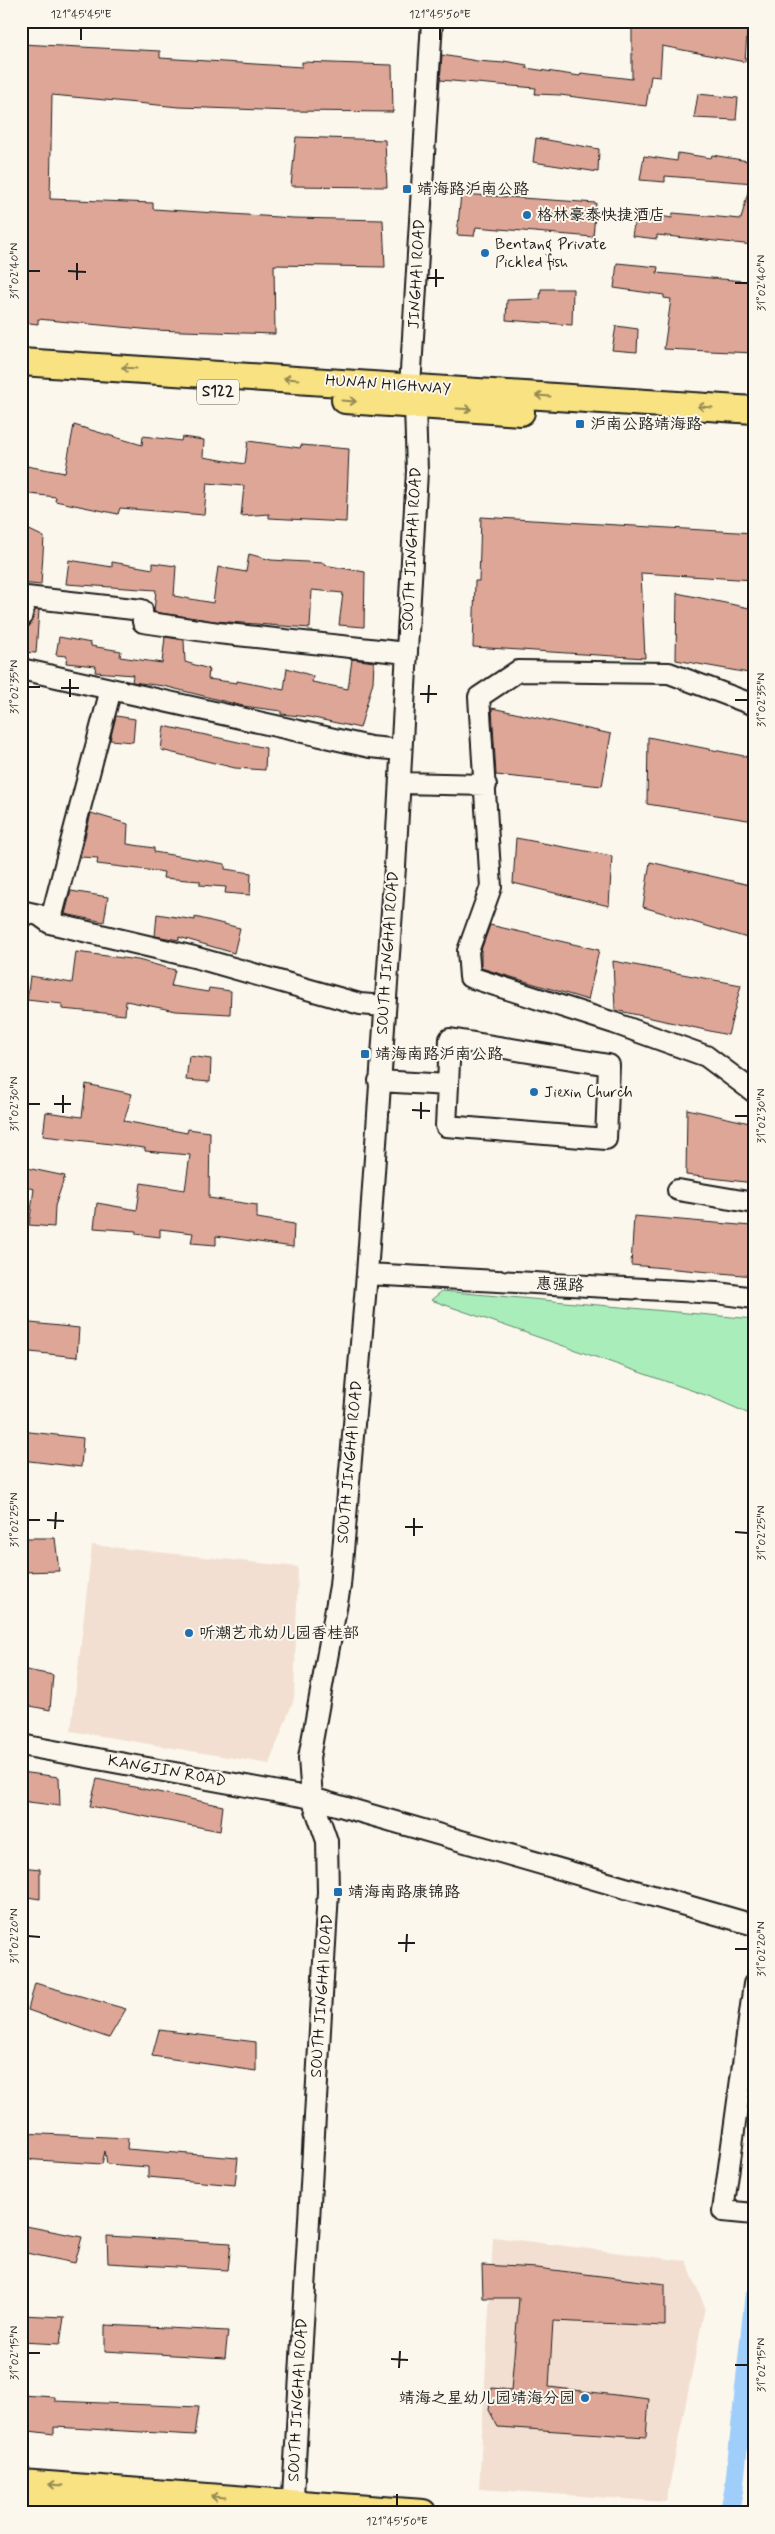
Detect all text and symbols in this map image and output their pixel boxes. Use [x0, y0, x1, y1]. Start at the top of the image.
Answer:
text: 121°45'45"E [50, 7, 112, 23]
text: 121°45'50"E [409, 7, 471, 23]
place label: 靖海路沪南公路 [417, 179, 529, 200]
marker: 靖海路沪南公路 [401, 183, 413, 195]
place label: 格林豪泰快捷酒店 [537, 205, 665, 226]
marker: 格林豪泰快捷酒店 [521, 209, 533, 221]
street label: JINGHAI ROAD [404, 218, 430, 330]
place label: Bentang Private Pickled fish [495, 234, 607, 273]
text: 31°02'40"N [7, 243, 23, 299]
marker: Bentang Private Pickled fish [479, 247, 491, 259]
text: 31°02'40"N [754, 255, 770, 311]
one-way arrow [121, 364, 137, 373]
street label: HUNAN HIGHWAY [325, 370, 452, 400]
one-way arrow [284, 374, 300, 383]
road number: S122 [197, 380, 239, 404]
one-way arrow [535, 391, 551, 400]
one-way arrow [341, 396, 357, 405]
one-way arrow [697, 402, 713, 411]
one-way arrow [455, 404, 471, 413]
place label: 沪南公路靖海路 [590, 414, 702, 435]
marker: 沪南公路靖海路 [574, 418, 586, 430]
street label: SOUTH JINGHAI ROAD [397, 467, 427, 631]
text: 31°02'35"N [7, 660, 23, 714]
text: 31°02'35"N [754, 673, 770, 727]
street label: SOUTH JINGHAI ROAD [372, 871, 404, 1035]
place label: 靖海南路沪南公路 [375, 1044, 503, 1065]
marker: 靖海南路沪南公路 [359, 1048, 371, 1060]
text: 31°02'30"N [7, 1077, 23, 1131]
place label: Jiexin Church [544, 1082, 633, 1103]
marker: Jiexin Church [528, 1086, 540, 1098]
text: 31°02'30"N [754, 1089, 770, 1143]
street label: 惠强路 [535, 1273, 585, 1297]
street label: SOUTH JINGHAI ROAD [332, 1379, 368, 1545]
text: 31°02'25"N [7, 1493, 23, 1547]
text: 31°02'25"N [754, 1506, 770, 1560]
place label: 听潮艺术幼儿园香桂部 [199, 1623, 359, 1644]
marker: 听潮艺术幼儿园香桂部 [183, 1627, 195, 1639]
street label: KANGJIN ROAD [106, 1750, 228, 1792]
place label: 靖海南路康锦路 [348, 1882, 460, 1903]
marker: 靖海南路康锦路 [332, 1886, 344, 1898]
text: 31°02'20"N [7, 1908, 23, 1964]
street label: SOUTH JINGHAI ROAD [306, 1914, 338, 2078]
text: 31°02'20"N [754, 1921, 770, 1977]
street label: SOUTH JINGHAI ROAD [283, 2318, 313, 2482]
text: 31°02'15"N [7, 2326, 23, 2380]
text: 31°02'15"N [754, 2338, 770, 2392]
place label: 靖海之星幼儿园靖海分园 [399, 2388, 575, 2409]
marker: 靖海之星幼儿园靖海分园 [579, 2392, 591, 2404]
one-way arrow [48, 2481, 64, 2490]
one-way arrow [210, 2492, 226, 2501]
text: 121°45'50"E [366, 2514, 428, 2530]

